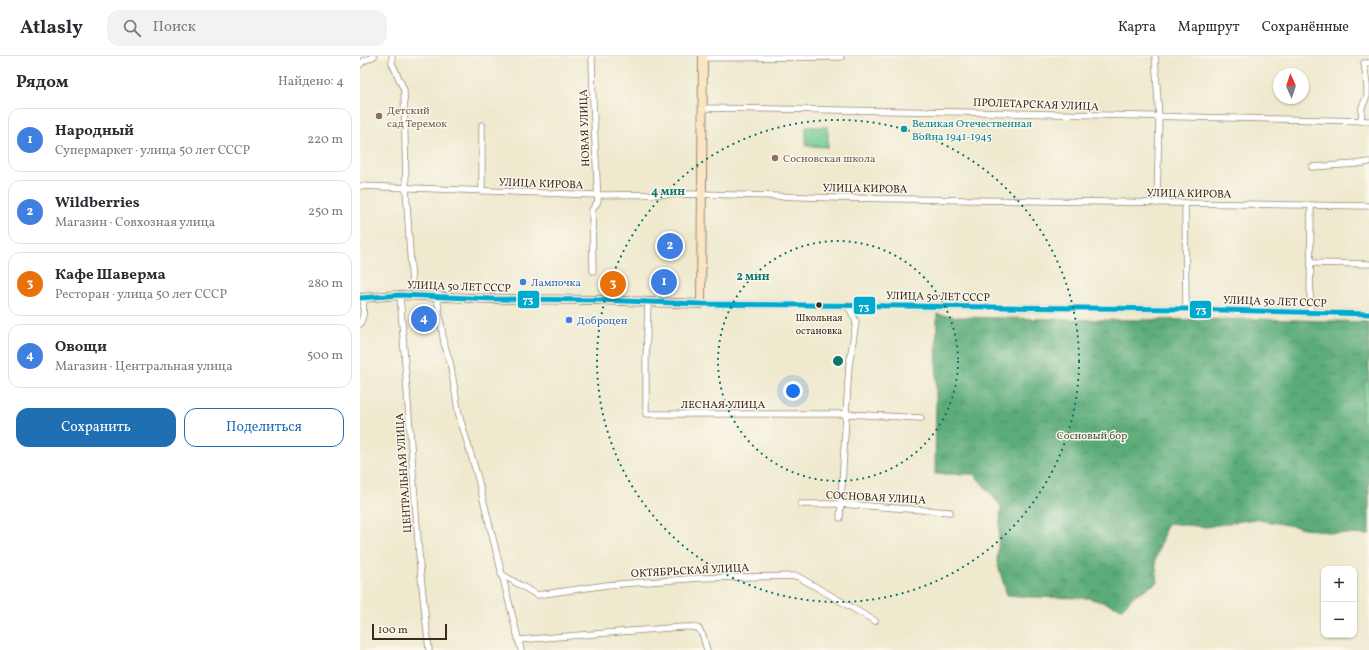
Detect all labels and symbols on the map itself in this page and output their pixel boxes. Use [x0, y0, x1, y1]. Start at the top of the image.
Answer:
north arrow [1273, 68, 1309, 104]
street label: НОВАЯ УЛИЦА [577, 88, 594, 167]
street label: ПРОЛЕТАРСКАЯ УЛИЦА [973, 96, 1099, 115]
place label: Детский сад Теремок [387, 104, 447, 132]
marker: Детский сад Теремок [374, 111, 384, 121]
place label: Великая Отечественная Война 1941-1945 [912, 117, 1032, 145]
marker: Великая Отечественная Война 1941-1945 [899, 124, 909, 134]
place label: Сосновская школа [783, 152, 876, 167]
marker: Сосновская школа [770, 153, 780, 163]
street label: УЛИЦА КИРОВА [498, 176, 584, 193]
street label: УЛИЦА КИРОВА [822, 181, 908, 198]
text: 4 мин [651, 184, 685, 200]
street label: УЛИЦА КИРОВА [1146, 186, 1232, 203]
pin: 2 [657, 231, 683, 261]
pin: 1 [651, 267, 677, 297]
pin: 3 [600, 269, 626, 299]
text: 2 мин [736, 269, 770, 285]
place label: Лампочка [531, 276, 581, 291]
marker: Лампочка [518, 277, 528, 287]
street label: УЛИЦА 50 ЛЕТ СССР [407, 278, 511, 297]
street label: УЛИЦА 50 ЛЕТ СССР [886, 289, 990, 306]
line badge: 73 [517, 290, 540, 309]
text: 73 [523, 293, 534, 308]
street label: УЛИЦА 50 ЛЕТ СССР [1223, 293, 1327, 312]
line badge: 73 [853, 296, 876, 315]
marker: Школьная остановка [814, 300, 824, 310]
text: 73 [859, 300, 870, 315]
line badge: 73 [1189, 300, 1212, 319]
text: 73 [1196, 303, 1207, 318]
pin: 4 [411, 304, 437, 334]
place label: Школьная остановка [795, 311, 843, 338]
place label: Доброцен [577, 314, 628, 329]
marker: Доброцен [564, 315, 574, 325]
centre of rings [831, 354, 845, 368]
your location [783, 381, 803, 401]
street label: ЛЕСНАЯ УЛИЦА [681, 398, 766, 413]
street label: ЦЕНТРАЛЬНАЯ УЛИЦА [393, 412, 416, 533]
park label: Сосновый бор [1057, 429, 1127, 444]
street label: СОСНОВАЯ УЛИЦА [826, 488, 927, 509]
street label: ОКТЯБРЬСКАЯ УЛИЦА [631, 561, 750, 582]
scale bar [372, 622, 447, 641]

